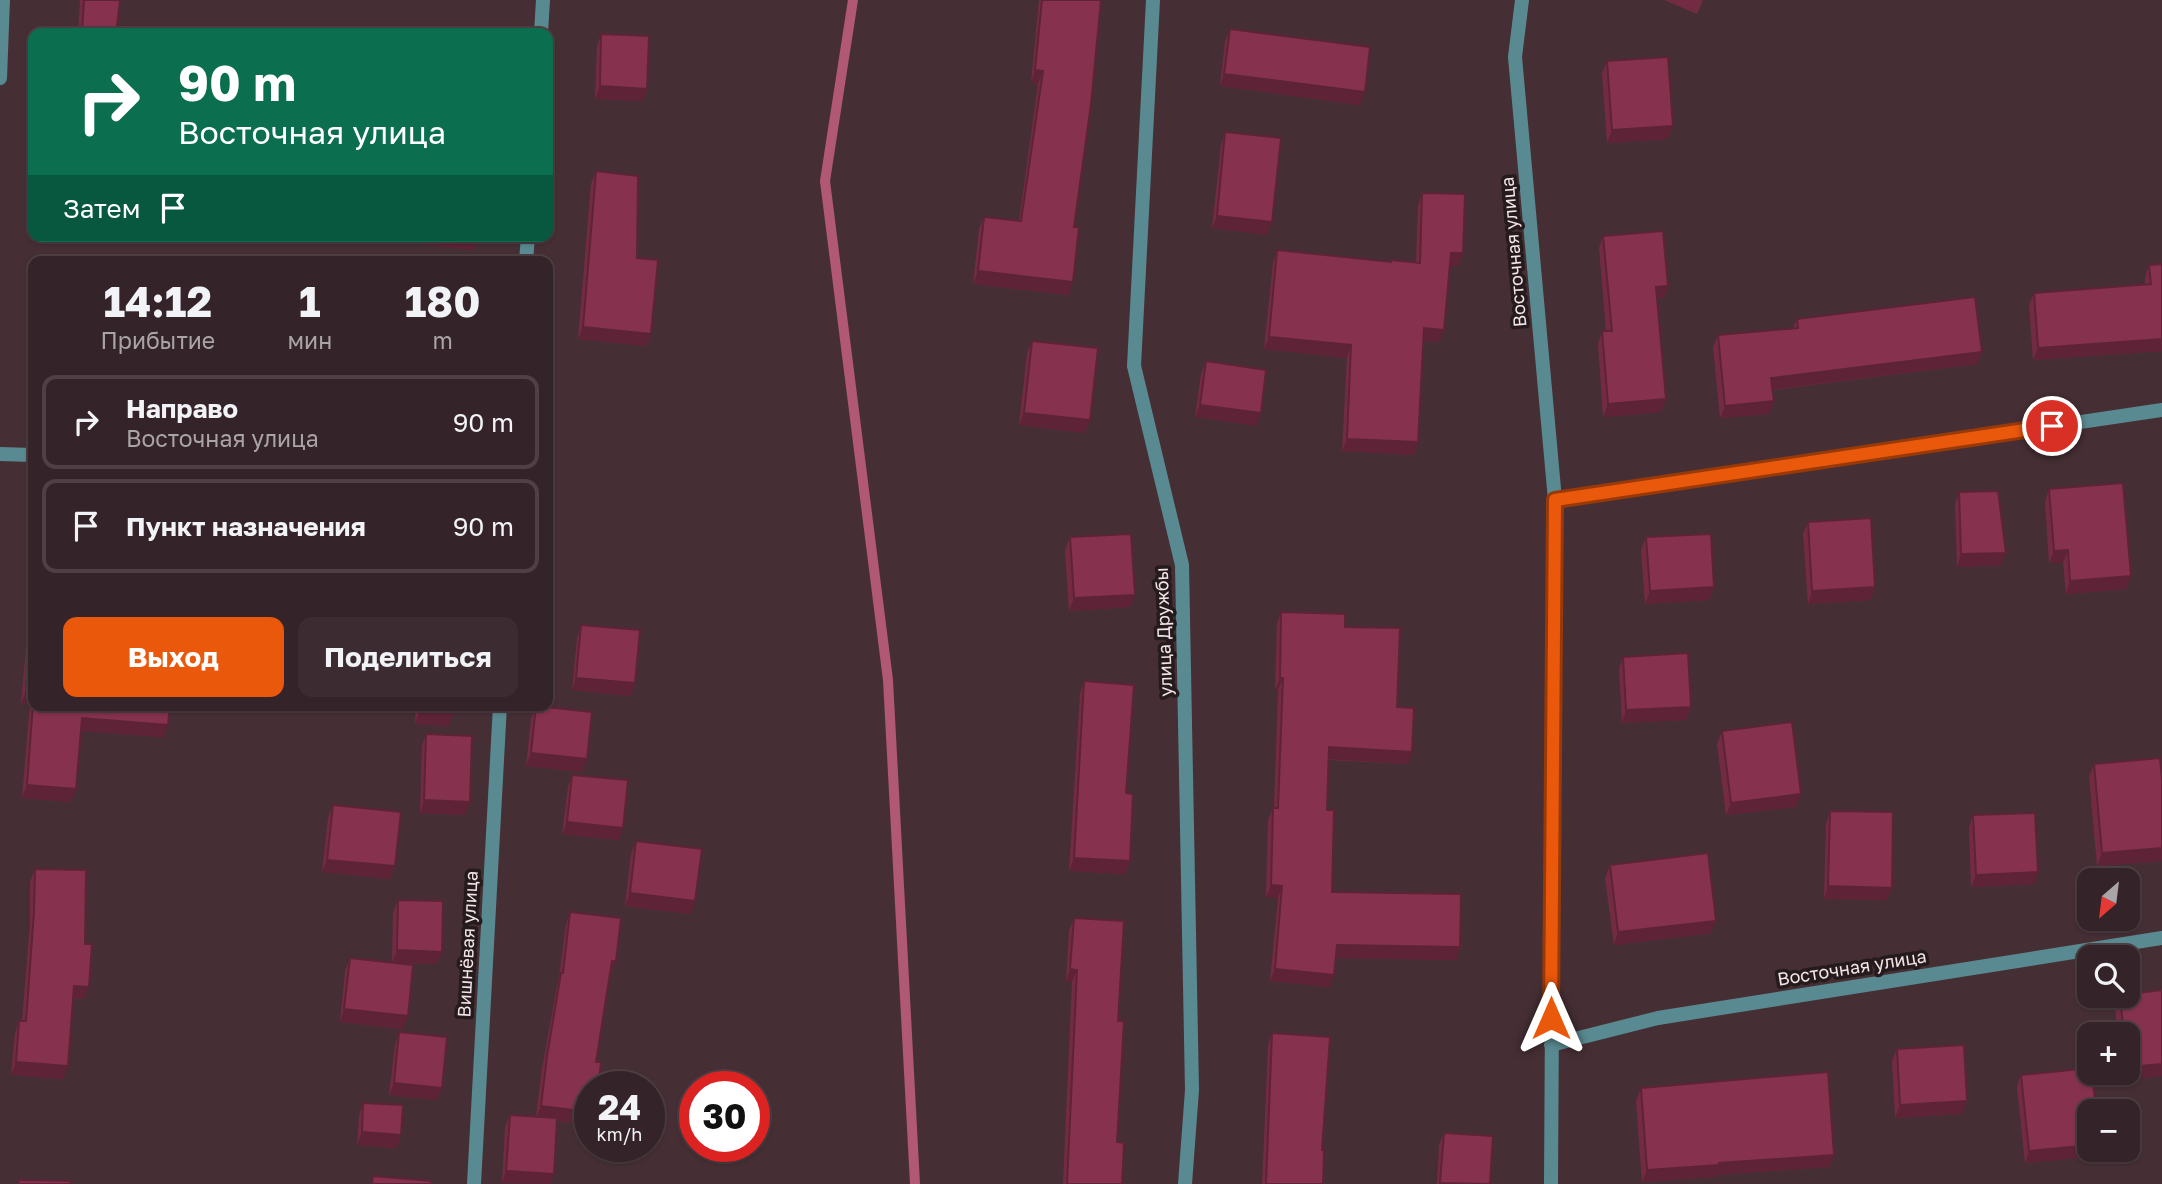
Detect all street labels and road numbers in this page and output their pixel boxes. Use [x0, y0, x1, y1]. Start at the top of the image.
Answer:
street label: Восточная улица [1495, 176, 1531, 328]
street label: улица Дружбы [1150, 567, 1176, 697]
street label: Вишнёвая улица [452, 870, 482, 1018]
street label: Восточная улица [1776, 944, 1928, 990]

